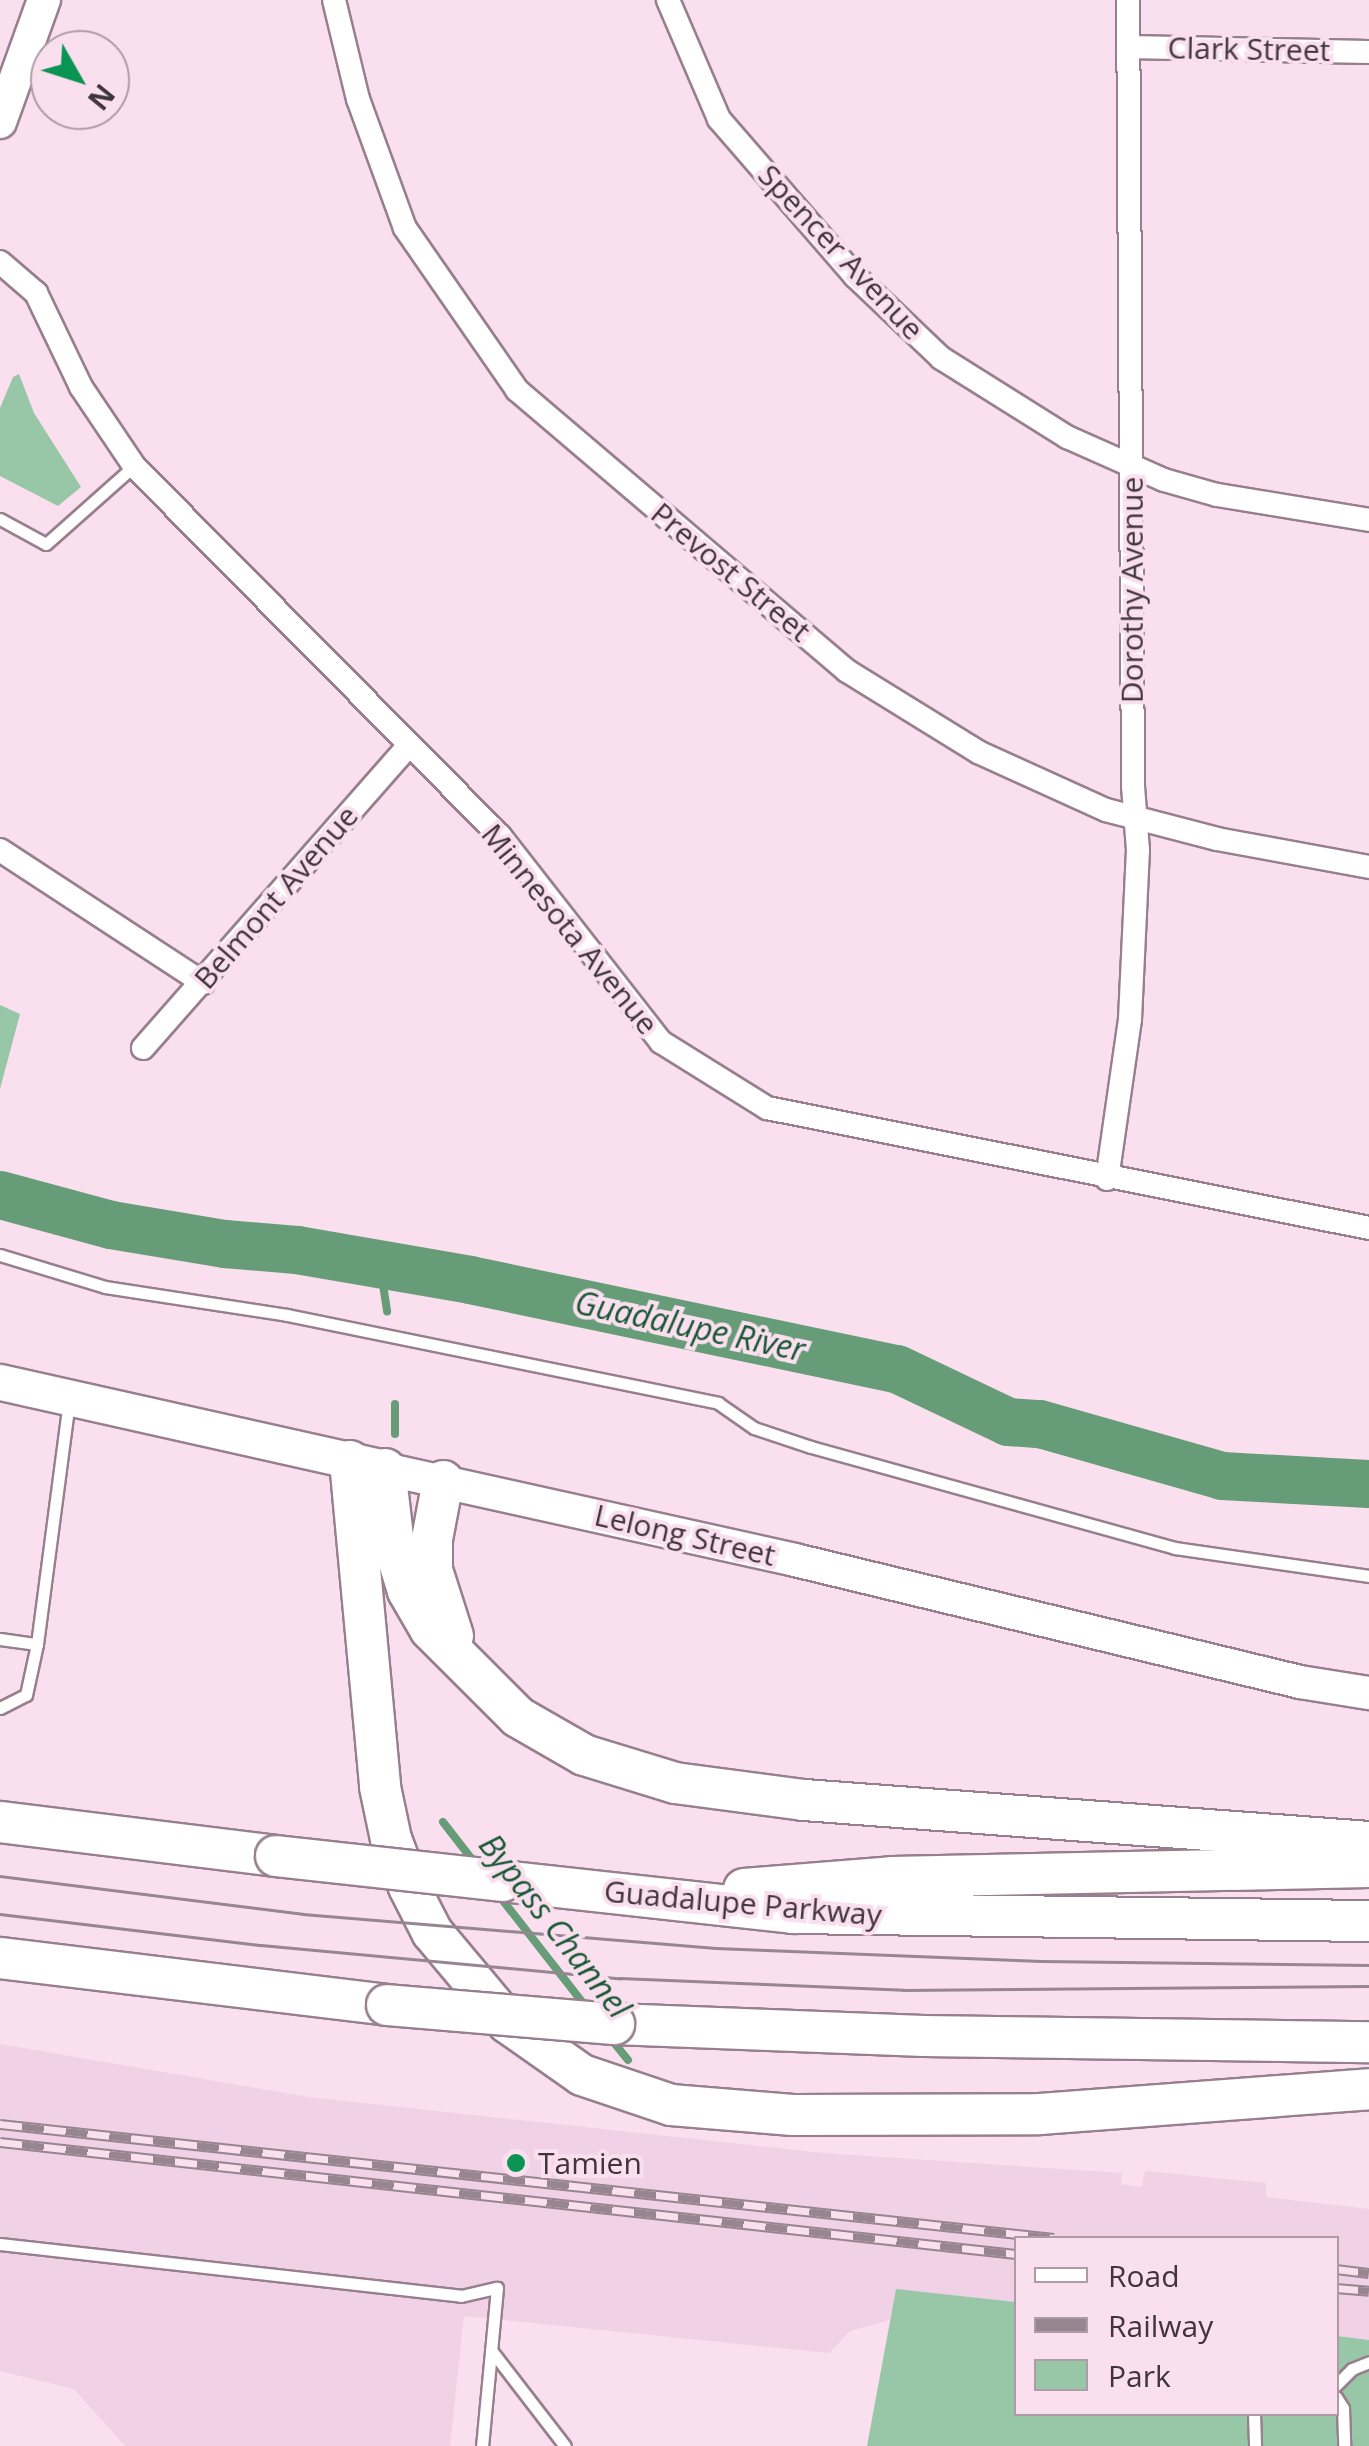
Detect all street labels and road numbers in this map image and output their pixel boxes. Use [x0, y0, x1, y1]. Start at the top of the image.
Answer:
street label: Clark Street [1167, 30, 1331, 68]
street label: Spencer Avenue [751, 157, 931, 347]
street label: Dorothy Avenue [1114, 477, 1150, 703]
street label: Prevost Street [644, 495, 818, 649]
street label: Belmont Avenue [187, 798, 365, 996]
street label: Minnesota Avenue [474, 817, 666, 1041]
street label: Lelong Street [591, 1497, 779, 1573]
street label: Guadalupe Parkway [603, 1873, 883, 1933]

